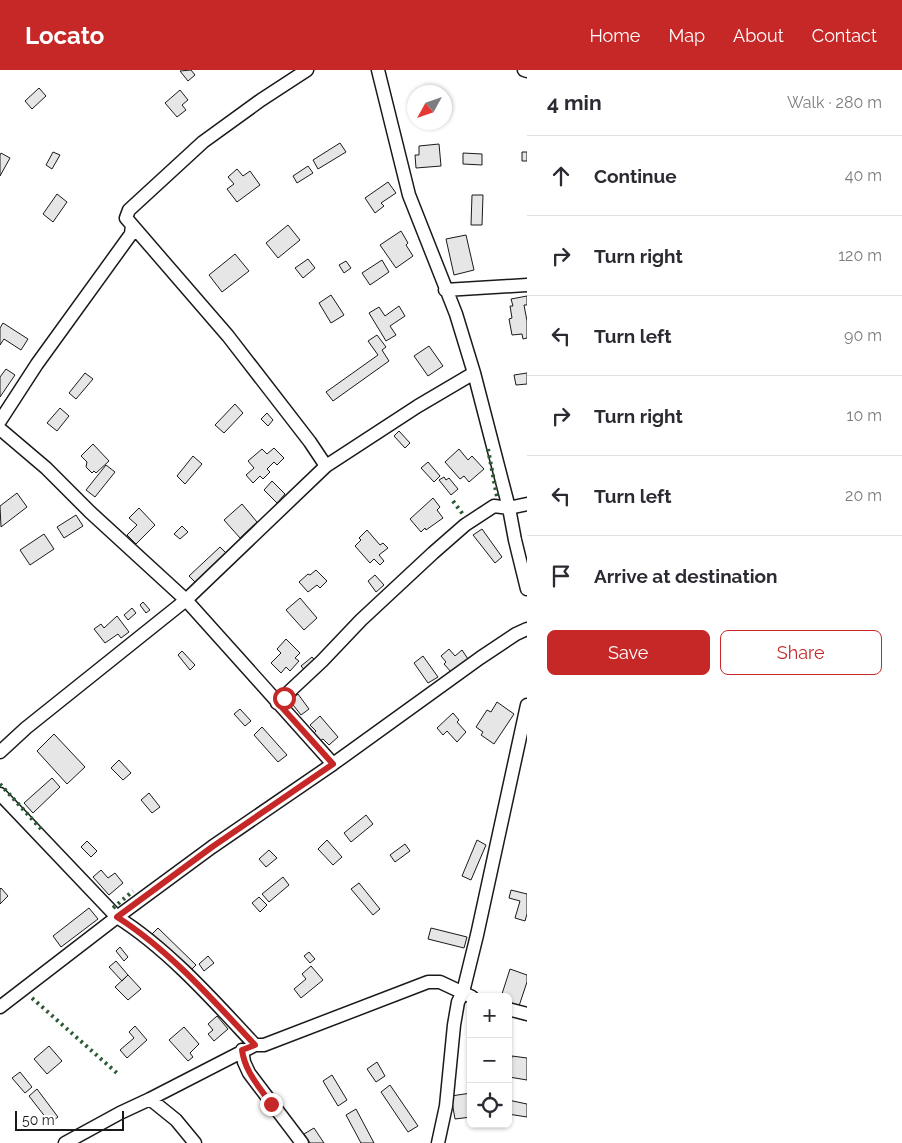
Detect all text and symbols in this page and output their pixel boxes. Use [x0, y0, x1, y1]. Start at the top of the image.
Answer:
text: Locato [25, 21, 104, 50]
text: Home [589, 25, 640, 46]
text: Map [668, 25, 705, 46]
text: About [733, 25, 784, 46]
text: Contact [812, 25, 877, 46]
north arrow [407, 85, 452, 130]
text: 4 min [547, 90, 602, 115]
text: Walk · 280 m [787, 93, 882, 112]
icon: ahead [547, 162, 575, 190]
text: Continue [594, 165, 677, 187]
text: 40 m [845, 166, 882, 185]
icon: right [547, 242, 575, 270]
text: Turn right [594, 245, 683, 267]
text: 120 m [838, 246, 882, 265]
icon: left [547, 322, 575, 350]
text: Turn left [594, 325, 671, 347]
text: 90 m [844, 326, 882, 345]
icon: right [547, 402, 575, 430]
text: Turn right [594, 405, 683, 427]
text: 10 m [847, 406, 882, 425]
icon: left [547, 482, 575, 510]
text: Turn left [594, 485, 671, 507]
text: 20 m [845, 486, 882, 505]
icon: arrive [547, 562, 575, 590]
text: Arrive at destination [594, 565, 778, 587]
button: Save [547, 630, 710, 675]
button: Share [720, 630, 882, 675]
route start [273, 687, 296, 710]
map controls [467, 993, 512, 1128]
button: + [467, 993, 512, 1038]
button: − [467, 1038, 512, 1083]
button: locate [467, 1083, 512, 1128]
route end [260, 1093, 283, 1116]
scale bar [15, 1108, 124, 1131]
text: 50 m [22, 1112, 55, 1128]

